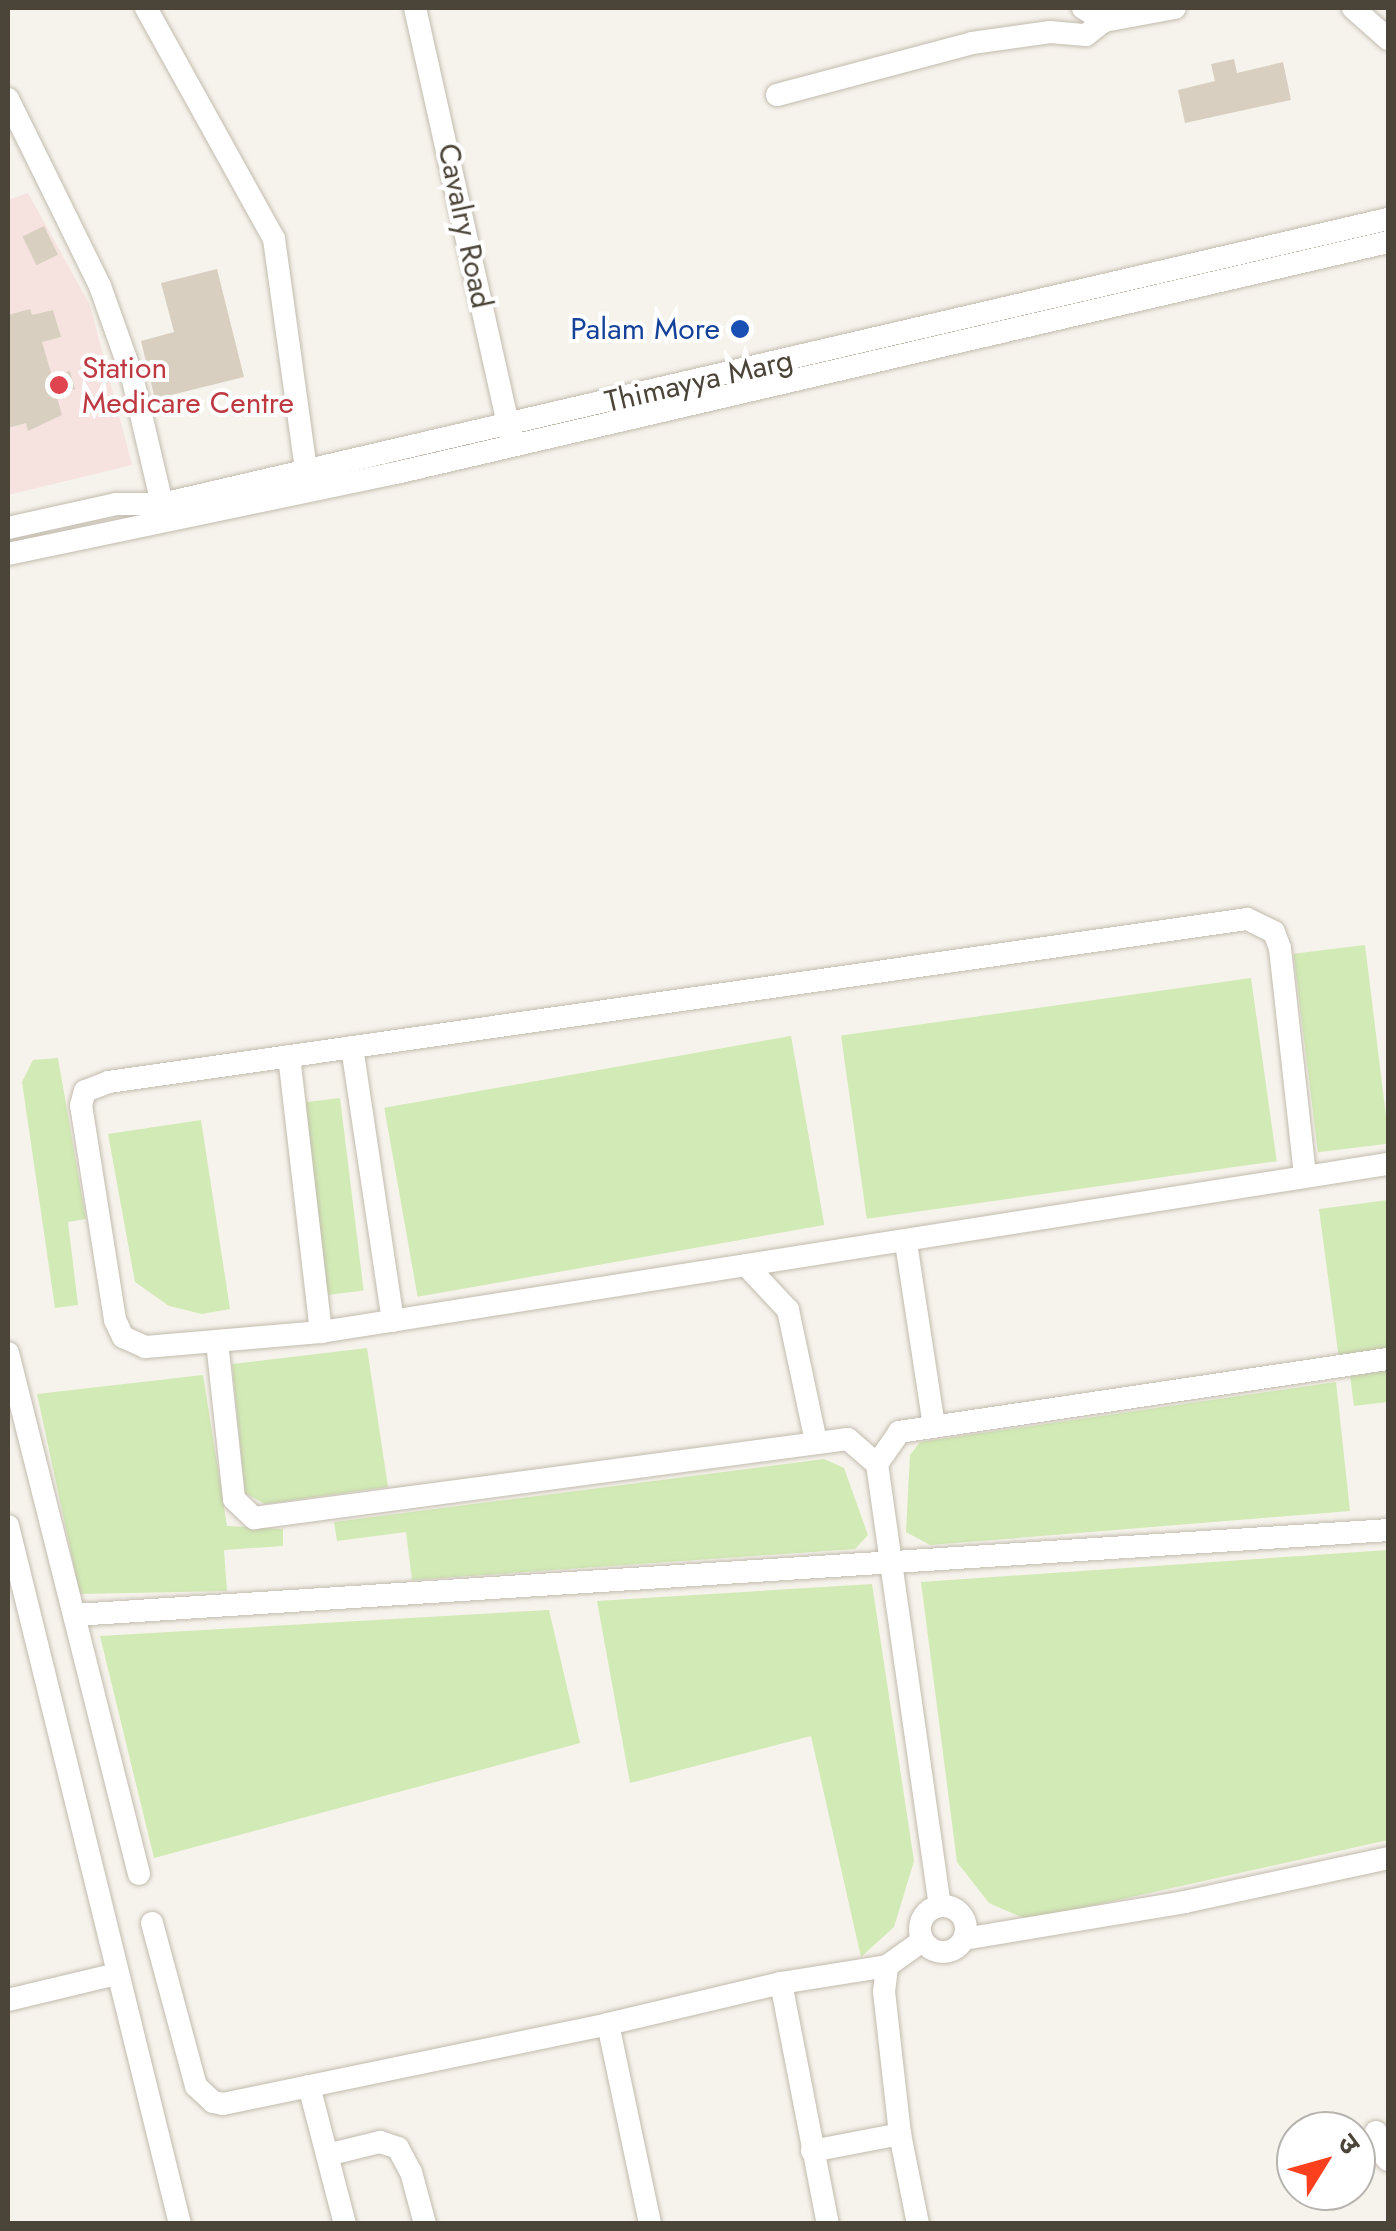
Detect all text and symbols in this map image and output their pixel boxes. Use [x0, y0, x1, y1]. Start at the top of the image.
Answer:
street label: Cavalry Road [430, 140, 500, 312]
place label: Palam More [570, 311, 720, 347]
marker: Palam More [729, 318, 751, 340]
street label: Thimayya Marg [602, 342, 796, 420]
place label: Station Medicare Centre [82, 350, 294, 420]
marker: Station Medicare Centre [46, 372, 72, 398]
north arrow [1276, 2111, 1376, 2211]
text: उ [1327, 2125, 1370, 2163]

